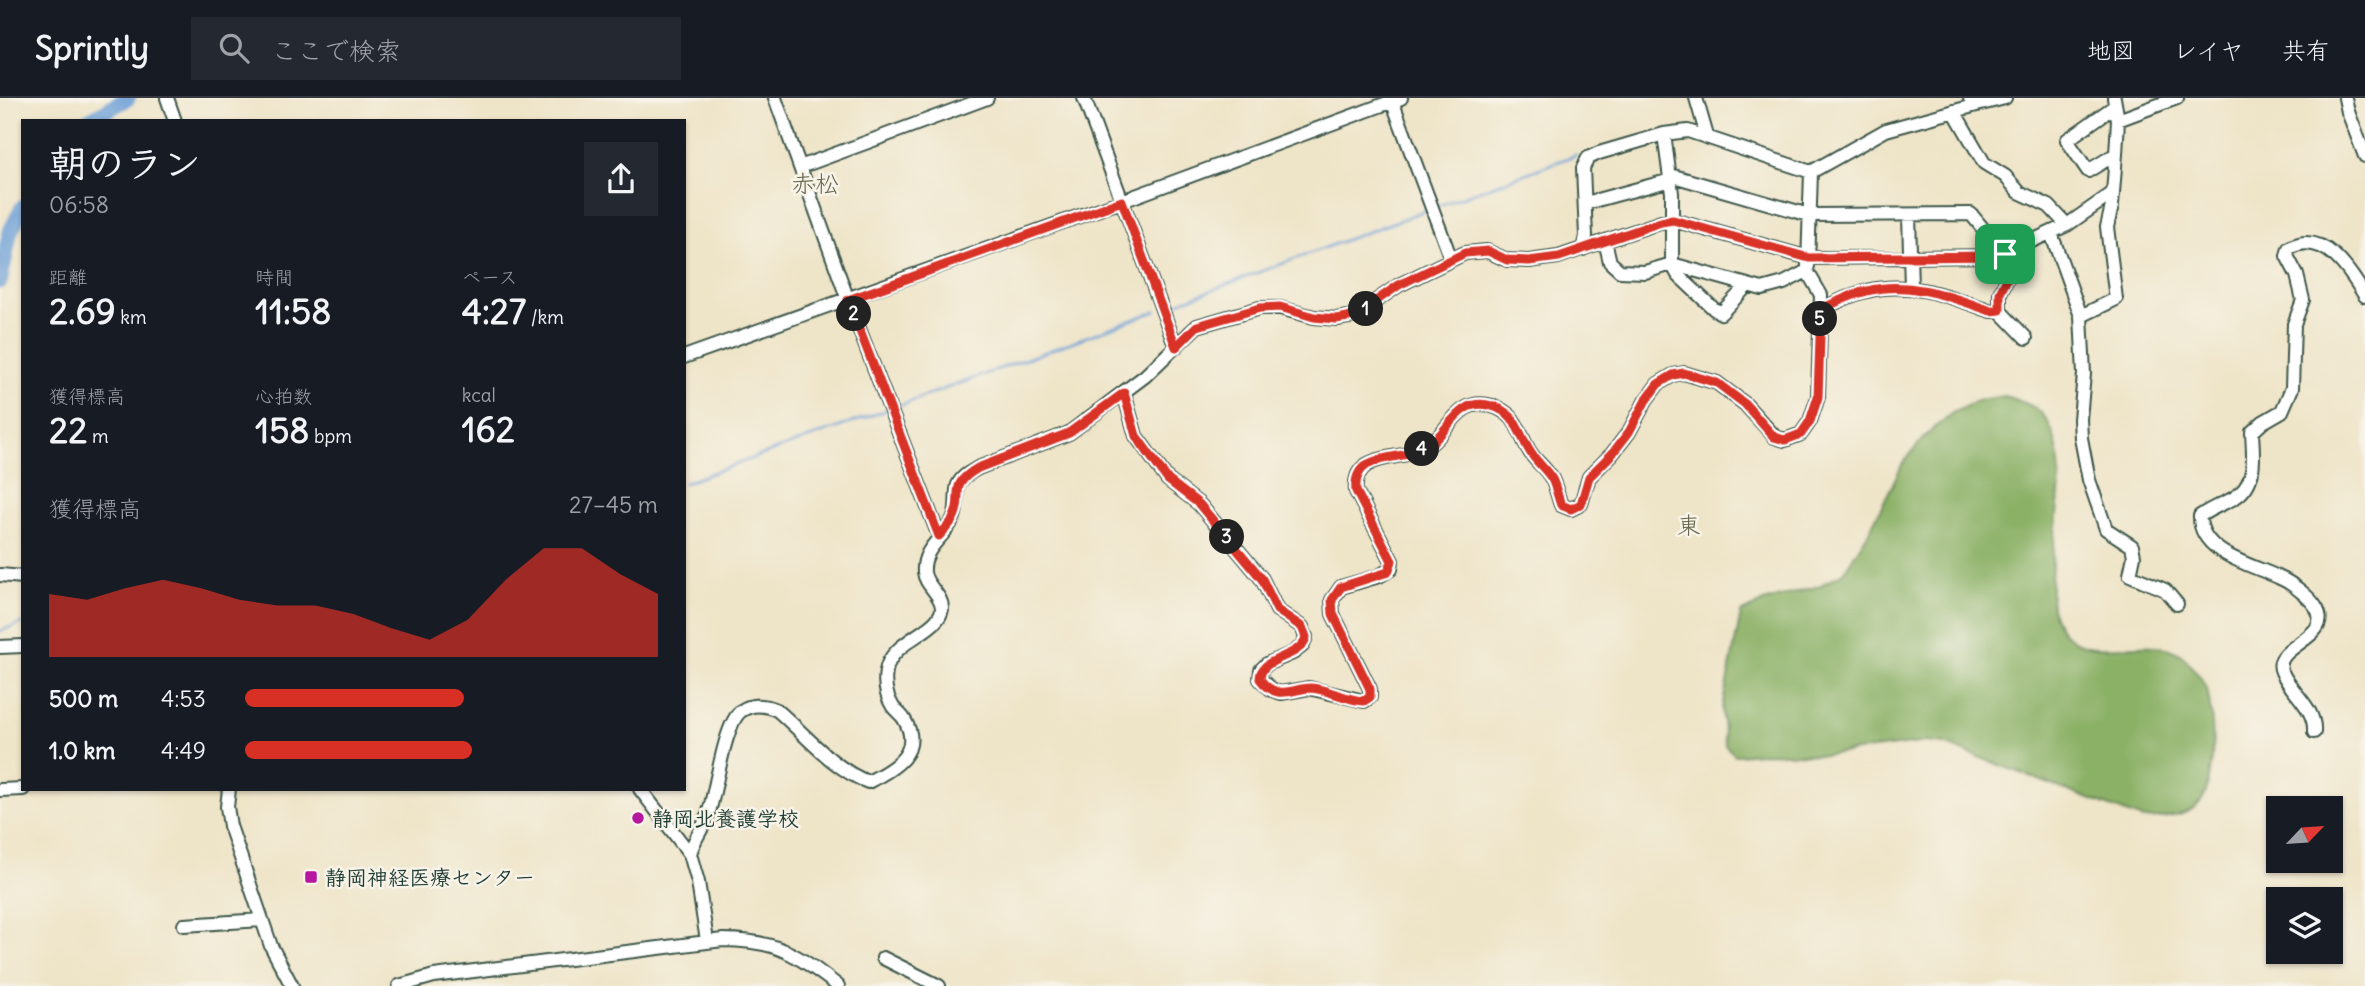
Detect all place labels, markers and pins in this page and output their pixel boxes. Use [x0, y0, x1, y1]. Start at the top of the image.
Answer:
pin [1975, 224, 2035, 284]
pin: 1 [1348, 292, 1384, 326]
pin: 2 [836, 296, 872, 332]
pin: 5 [1802, 302, 1838, 336]
pin: 4 [1404, 432, 1440, 466]
pin: 3 [1210, 520, 1244, 555]
place label: 静岡北養護学校 [652, 805, 799, 832]
marker: 静岡北養護学校 [630, 810, 646, 826]
place label: 静岡神経医療センター [325, 864, 535, 891]
marker: 静岡神経医療センター [303, 869, 319, 885]

